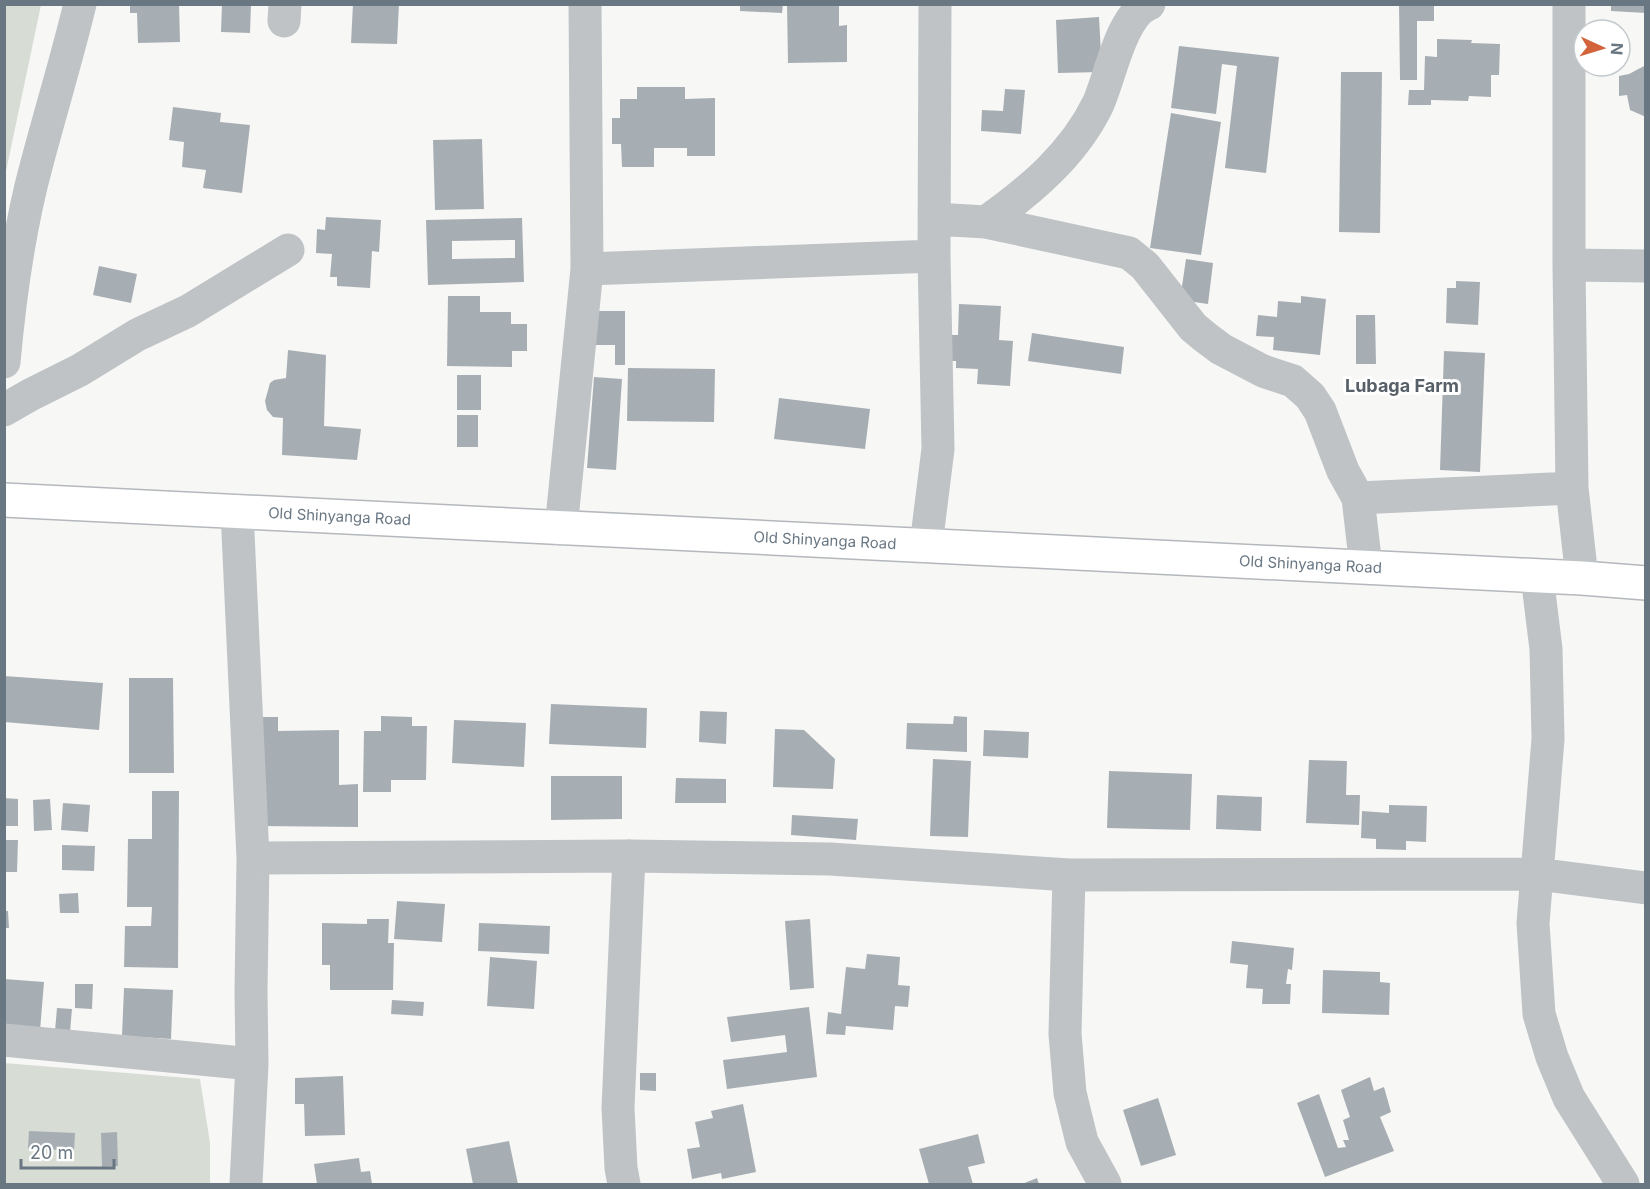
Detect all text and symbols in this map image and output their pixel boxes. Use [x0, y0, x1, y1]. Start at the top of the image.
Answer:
north arrow [1572, 18, 1632, 78]
text: N [1607, 42, 1627, 56]
district label: Lubaga Farm [1345, 375, 1459, 396]
street label: Old Shinyanga Road [268, 503, 412, 529]
street label: Old Shinyanga Road [753, 527, 897, 553]
street label: Old Shinyanga Road [1239, 551, 1382, 577]
scale bar [21, 1132, 114, 1170]
text: 20 m [30, 1142, 73, 1163]

